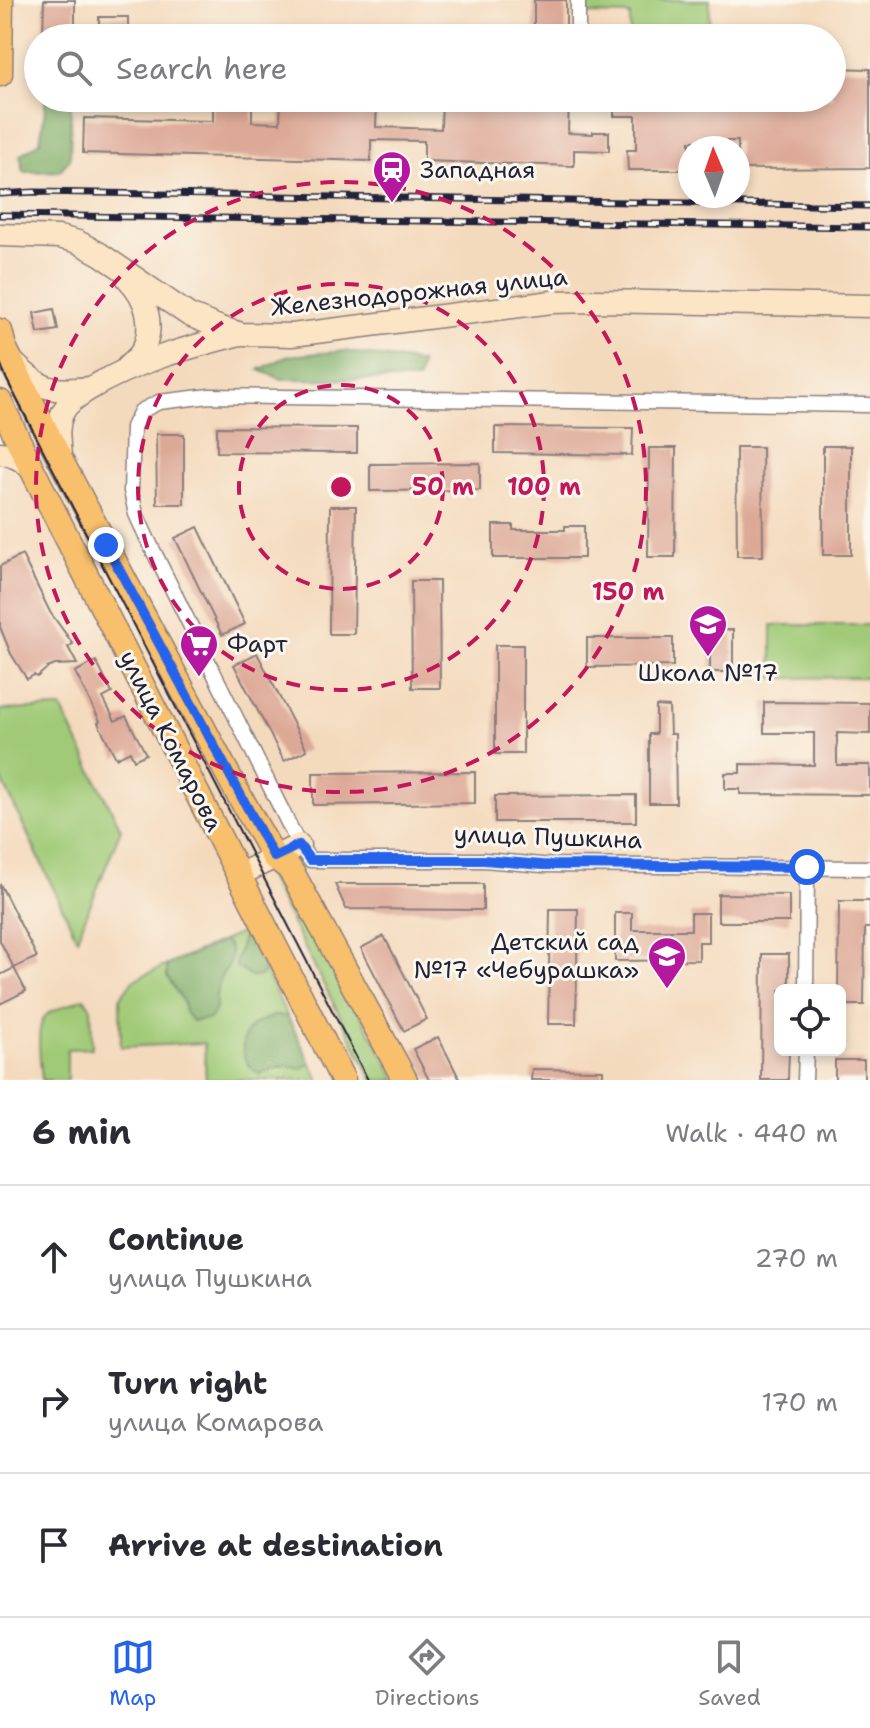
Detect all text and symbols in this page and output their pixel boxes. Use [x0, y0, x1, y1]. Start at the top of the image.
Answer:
search box [24, 24, 846, 112]
icon: search [52, 46, 96, 90]
text: Search here [116, 48, 287, 89]
north arrow [678, 136, 750, 208]
station icon: Западная [371, 149, 413, 204]
place label: Западная [420, 154, 535, 186]
street label: Железнодорожная улица [269, 260, 569, 323]
text: 50 m [412, 471, 474, 503]
text: 100 m [507, 471, 581, 503]
centre of rings [327, 473, 355, 501]
route end [88, 527, 124, 563]
text: 150 m [592, 576, 664, 608]
school or university icon: Школа №17 [687, 603, 729, 658]
supermarket icon: Фарт [178, 623, 220, 678]
place label: Фарт [227, 628, 288, 660]
street label: улица Комарова [112, 645, 230, 837]
place label: Школа №17 [638, 657, 778, 689]
street label: улица Пушкина [453, 818, 643, 856]
route start [789, 849, 825, 885]
place label: Детский сад №17 «Чебурашка» [413, 926, 639, 986]
school or university icon: Детский сад №17 «Чебурашка» [646, 935, 688, 990]
map controls [774, 984, 846, 1056]
button: locate [774, 984, 846, 1056]
text: 6 min [32, 1109, 131, 1155]
text: Walk · 440 m [665, 1115, 838, 1150]
text: Continue [108, 1219, 244, 1260]
icon: ahead [32, 1235, 76, 1279]
text: 270 m [755, 1240, 838, 1275]
text: улица Пушкина [108, 1260, 312, 1295]
text: Turn right [108, 1363, 267, 1404]
icon: right [32, 1379, 76, 1423]
text: 170 m [761, 1384, 838, 1419]
text: улица Комарова [108, 1404, 323, 1439]
icon: arrive [32, 1523, 76, 1567]
text: Arrive at destination [108, 1525, 443, 1566]
tab: Map [109, 1635, 156, 1712]
tab: Directions [375, 1635, 480, 1712]
tab: Saved [698, 1635, 761, 1712]

